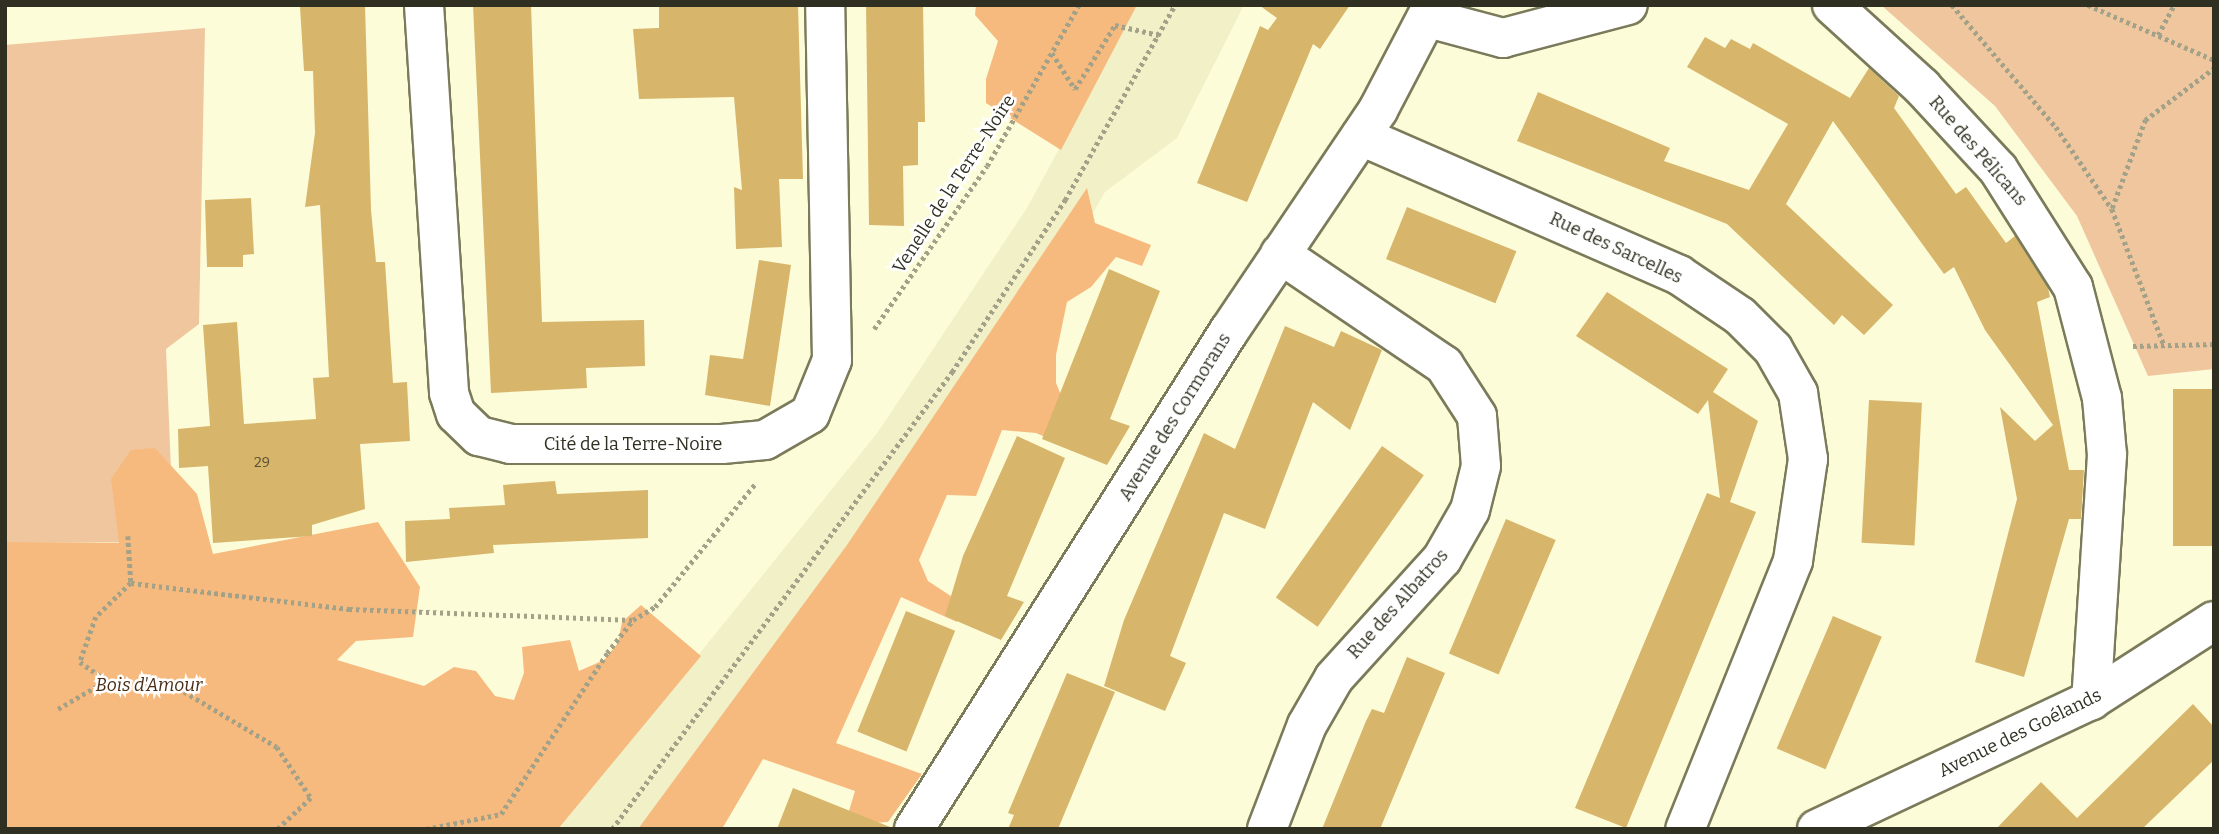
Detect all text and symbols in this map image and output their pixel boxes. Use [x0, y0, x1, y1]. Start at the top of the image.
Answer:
street label: Venelle de la Terre-Noire [888, 91, 1020, 277]
street label: Rue des Pélicans [1924, 92, 2032, 210]
street label: Rue des Sarcelles [1546, 208, 1686, 288]
street label: Avenue des Cormorans [1115, 329, 1235, 505]
street label: Cité de la Terre-Noire [544, 433, 722, 455]
house number: 29 [254, 455, 270, 471]
street label: Rue des Albatros [1343, 545, 1453, 663]
park label: Bois d'Amour [96, 674, 202, 696]
street label: Avenue des Goélands [1935, 684, 2105, 782]

